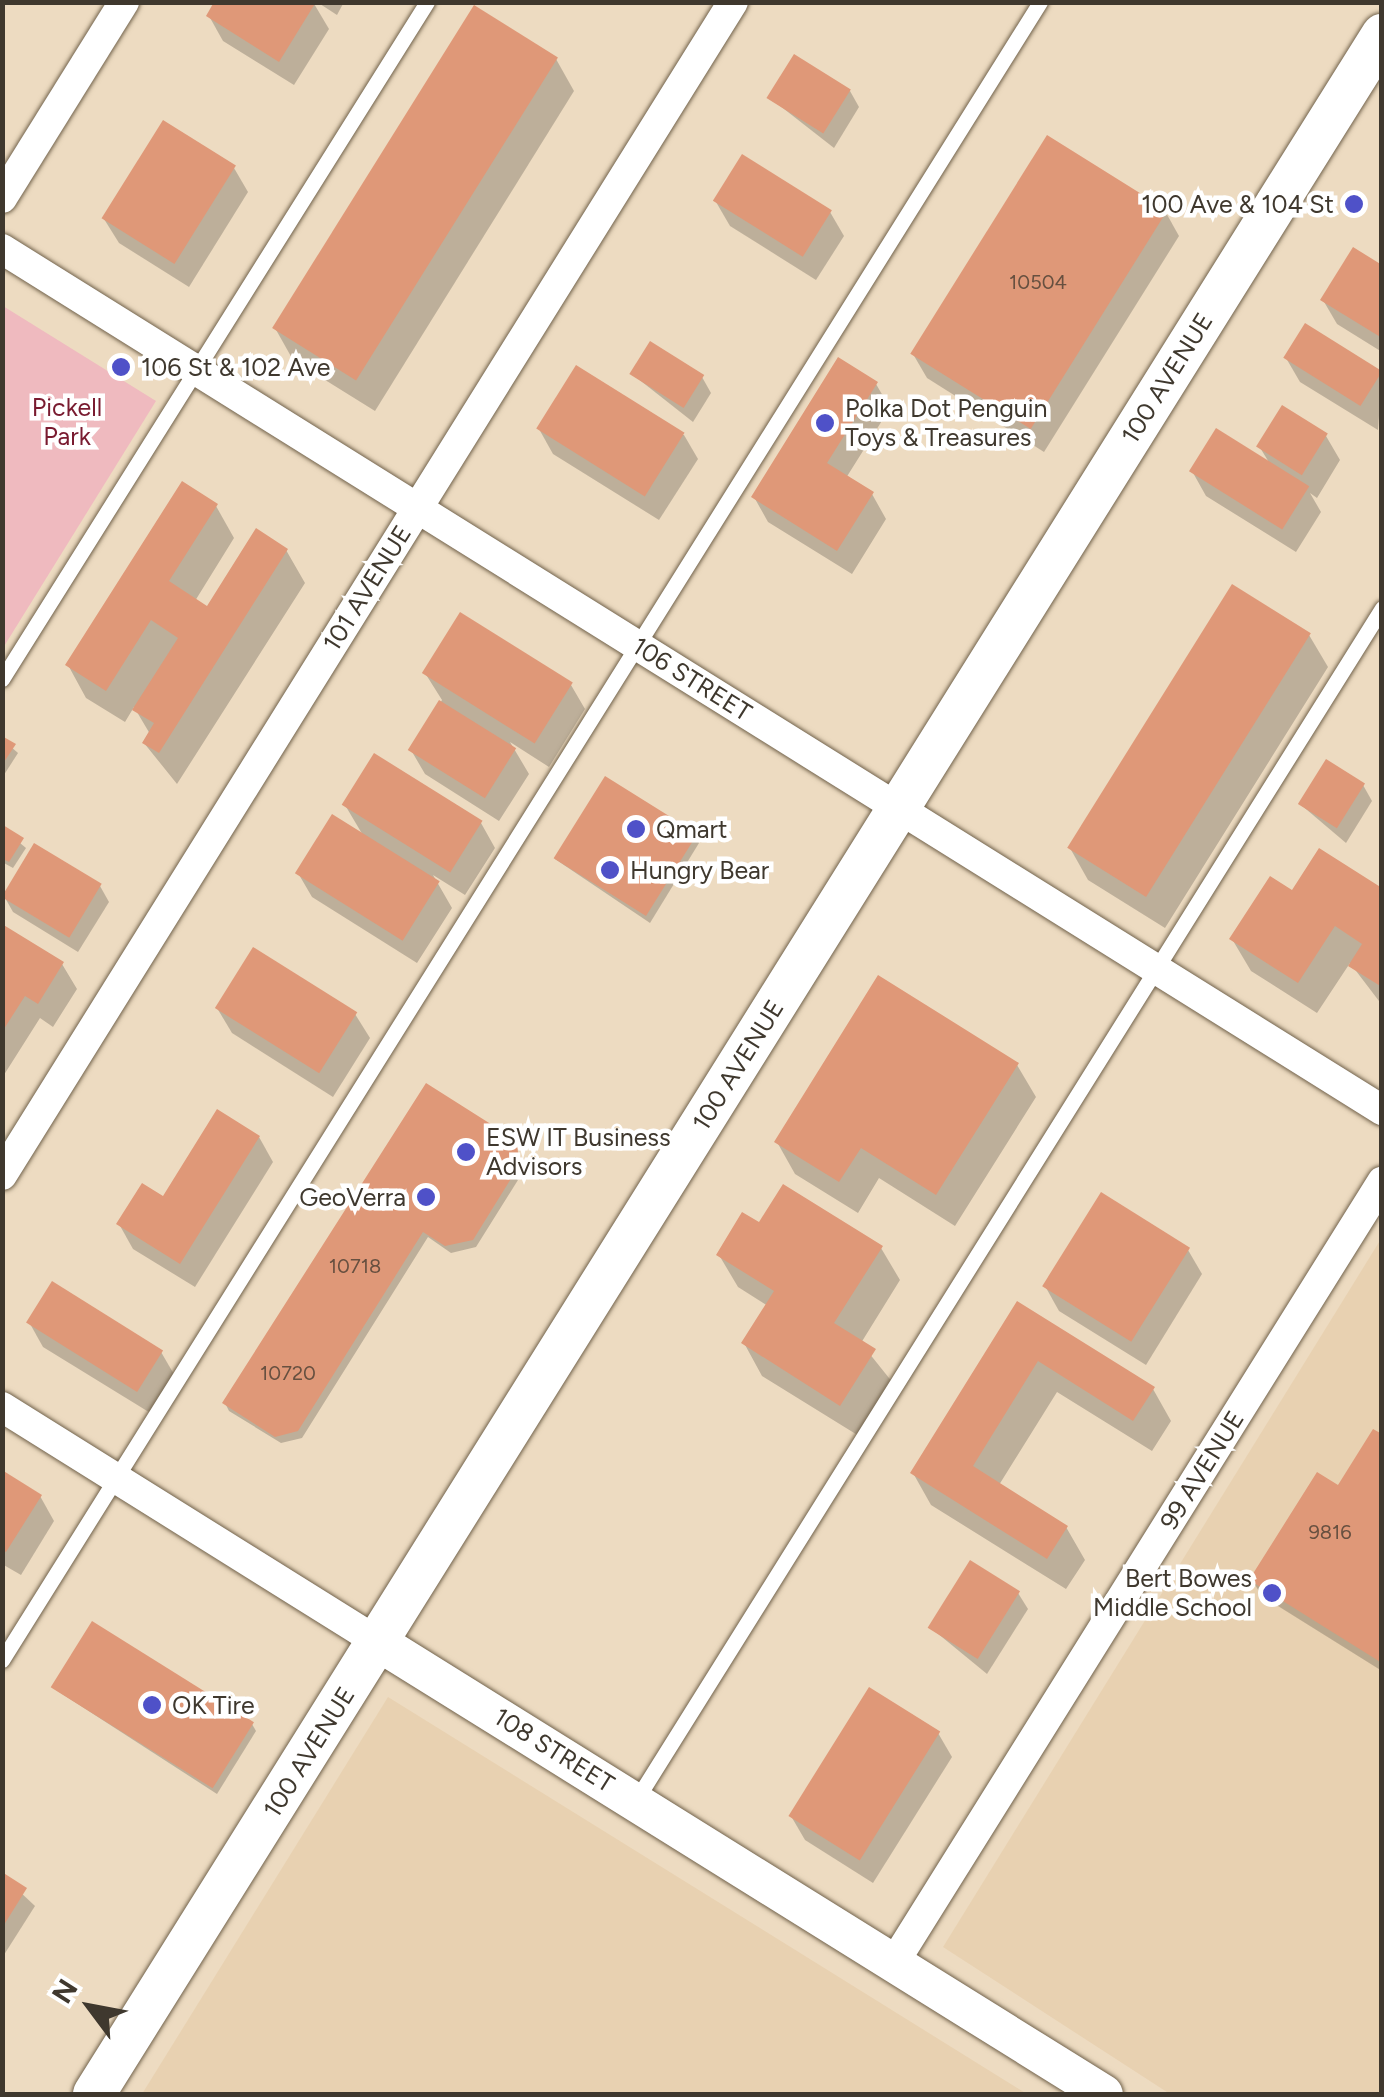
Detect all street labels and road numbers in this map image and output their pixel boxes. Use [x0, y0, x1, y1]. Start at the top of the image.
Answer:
street label: 100 AVENUE [1115, 307, 1219, 449]
street label: 101 AVENUE [316, 520, 418, 656]
street label: 106 STREET [627, 631, 757, 727]
street label: 100 AVENUE [686, 994, 790, 1136]
street label: 99 AVENUE [1154, 1405, 1250, 1535]
street label: 100 AVENUE [257, 1681, 361, 1823]
street label: 108 STREET [488, 1701, 620, 1799]

